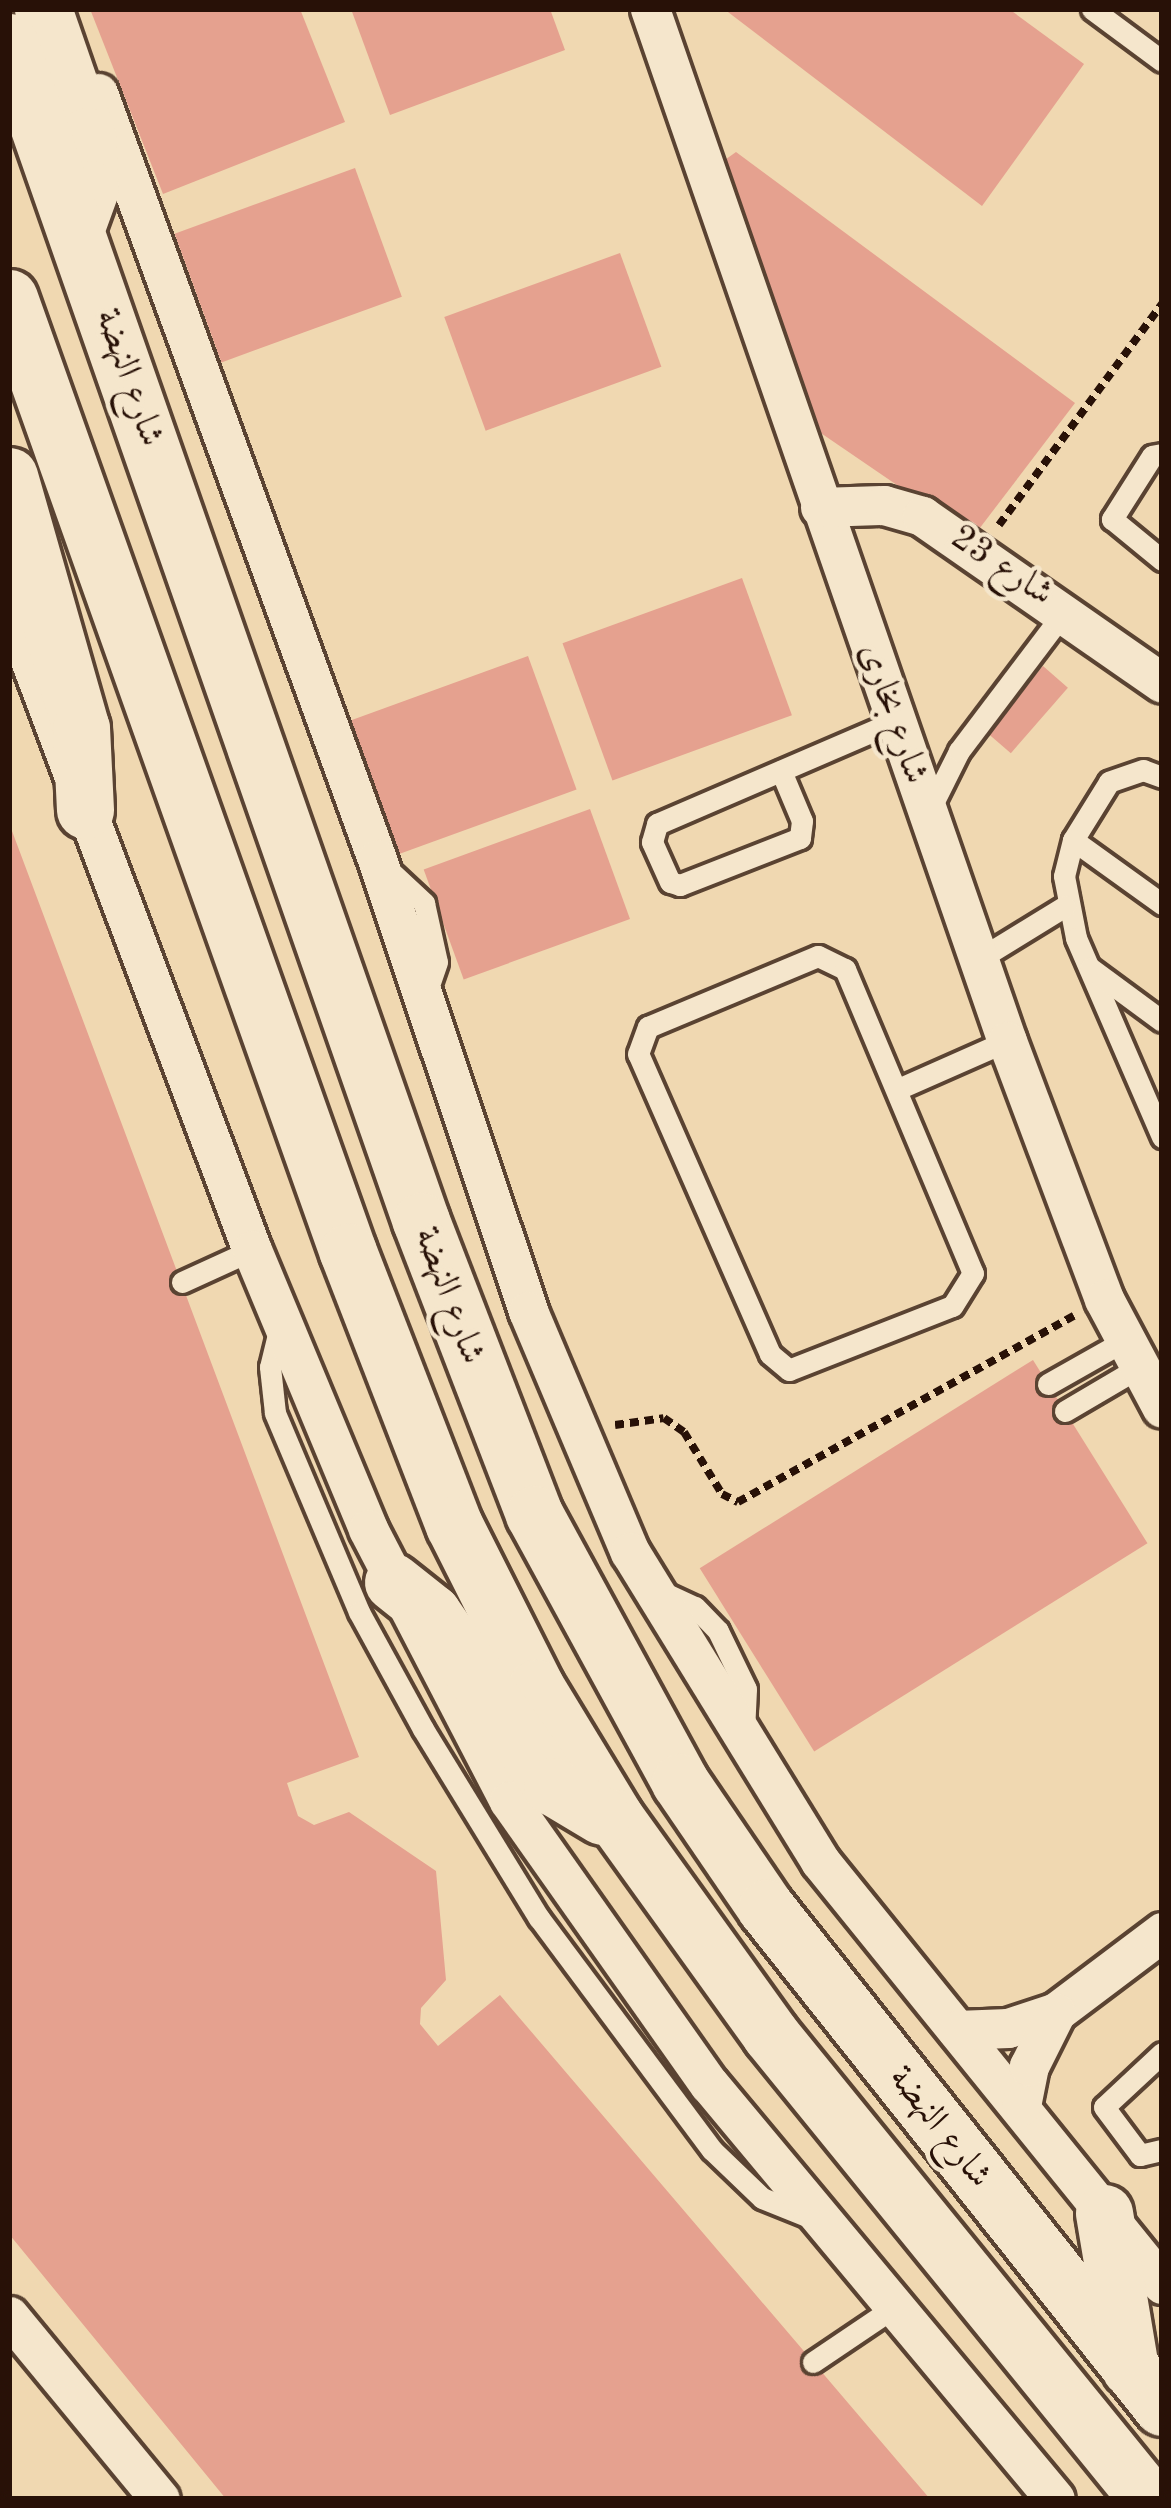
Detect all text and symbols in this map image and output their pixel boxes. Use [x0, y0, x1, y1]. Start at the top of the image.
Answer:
street label: شارع النهضة [84, 303, 172, 453]
street label: شارع 23 [942, 517, 1060, 617]
street label: شارع بخارى [848, 638, 936, 790]
street label: شارع النهضة [403, 1222, 493, 1370]
street label: شارع النهضة [878, 2058, 1000, 2198]

